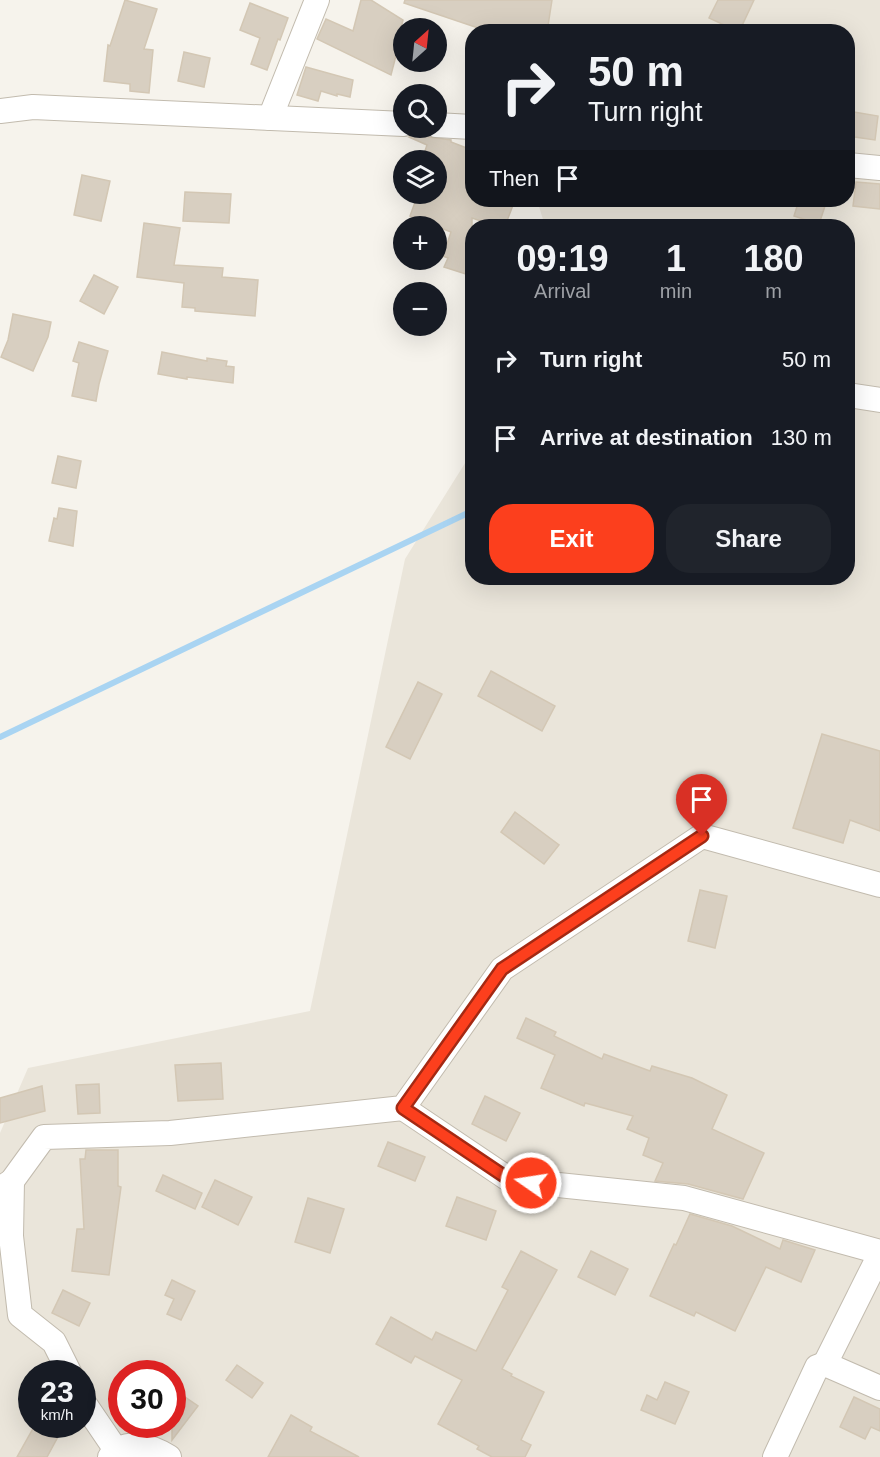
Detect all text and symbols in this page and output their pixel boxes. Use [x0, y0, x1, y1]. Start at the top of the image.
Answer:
north arrow [393, 18, 447, 72]
map controls [393, 18, 447, 336]
icon: right [489, 48, 567, 126]
text: 50 m [588, 48, 684, 95]
button: search [393, 84, 447, 138]
text: Turn right [588, 97, 703, 127]
button: layers [393, 150, 447, 204]
icon: arrive [551, 162, 584, 195]
text: Then [489, 166, 539, 191]
button: + [393, 216, 447, 270]
text: 09:19 [516, 238, 608, 279]
text: 1 [666, 238, 686, 279]
text: 180 [743, 238, 804, 279]
text: Arrival [534, 280, 591, 302]
text: min [660, 280, 692, 302]
text: m [765, 280, 782, 302]
button: − [393, 282, 447, 336]
icon: right [489, 344, 522, 377]
text: Turn right [540, 347, 642, 372]
text: 50 m [782, 347, 831, 372]
icon: arrive [489, 422, 522, 455]
text: Arrive at destination [540, 425, 753, 450]
text: 130 m [771, 425, 832, 450]
button: Exit [489, 504, 654, 573]
button: Share [666, 504, 831, 573]
pin [676, 774, 727, 836]
icon: arrive [685, 783, 718, 816]
position arrow [499, 1151, 563, 1215]
speed limit sign: 30 [108, 1360, 186, 1438]
text: 23 [40, 1375, 74, 1408]
text: km/h [41, 1406, 73, 1423]

